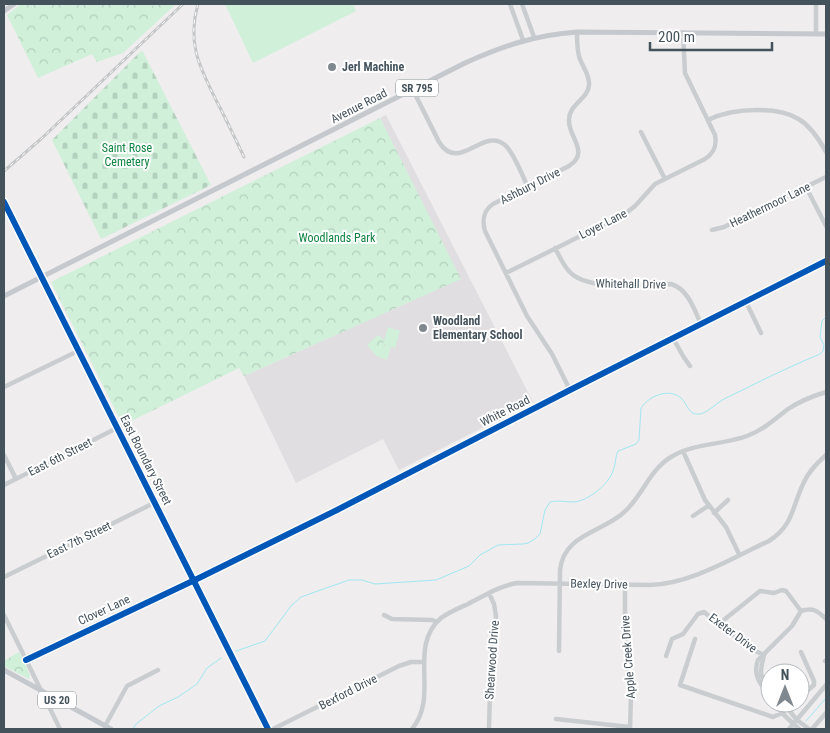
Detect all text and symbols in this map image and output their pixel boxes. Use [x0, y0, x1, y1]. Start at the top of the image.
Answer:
scale bar [650, 20, 772, 52]
text: 200 m [658, 28, 695, 46]
place label: Jerl Machine [342, 60, 404, 74]
marker: Jerl Machine [326, 61, 338, 73]
road number: SR 795 [396, 80, 438, 96]
street label: Avenue Road [328, 86, 390, 126]
park label: Saint Rose Cemetery [102, 141, 153, 169]
street label: Ashbury Drive [498, 165, 563, 207]
street label: Heathermoor Lane [727, 179, 813, 231]
street label: Loyer Lane [577, 206, 629, 242]
park label: Woodlands Park [299, 231, 376, 245]
street label: Whitehall Drive [596, 276, 667, 292]
place label: Woodland Elementary School [433, 314, 523, 342]
marker: Woodland Elementary School [417, 322, 429, 334]
street label: White Road [478, 393, 532, 429]
street label: East Boundary Street [117, 413, 175, 508]
street label: East 6th Street [26, 435, 95, 479]
street label: East 7th Street [45, 518, 114, 562]
street label: Bexley Drive [570, 576, 628, 592]
street label: Clover Lane [76, 592, 132, 628]
street label: Exeter Drive [706, 610, 760, 656]
street label: Apple Creek Drive [618, 614, 638, 699]
street label: Shearwood Drive [482, 619, 502, 700]
north arrow [760, 663, 810, 713]
text: N [781, 667, 789, 683]
street label: Bexford Drive [317, 671, 380, 713]
road number: US 20 [38, 692, 76, 708]

